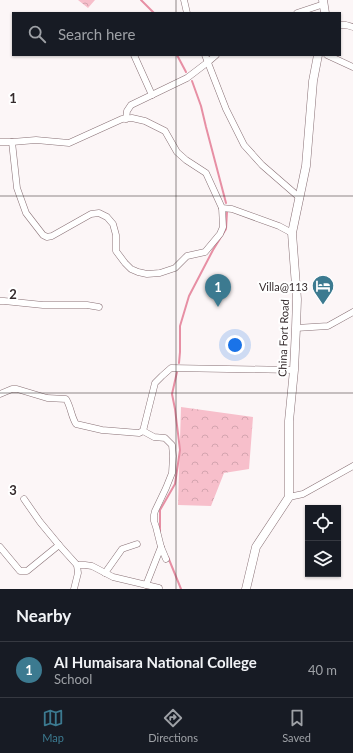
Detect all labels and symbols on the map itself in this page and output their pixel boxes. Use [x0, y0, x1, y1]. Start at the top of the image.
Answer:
text: 1 [9, 90, 17, 106]
hotel icon: Villa@113 [310, 273, 336, 306]
pin: 1 [205, 274, 231, 307]
place label: Villa@113 [259, 280, 308, 293]
text: 2 [9, 286, 17, 302]
street label: China Fort Road [275, 299, 291, 377]
your location [225, 335, 245, 355]
text: 3 [9, 482, 17, 498]

